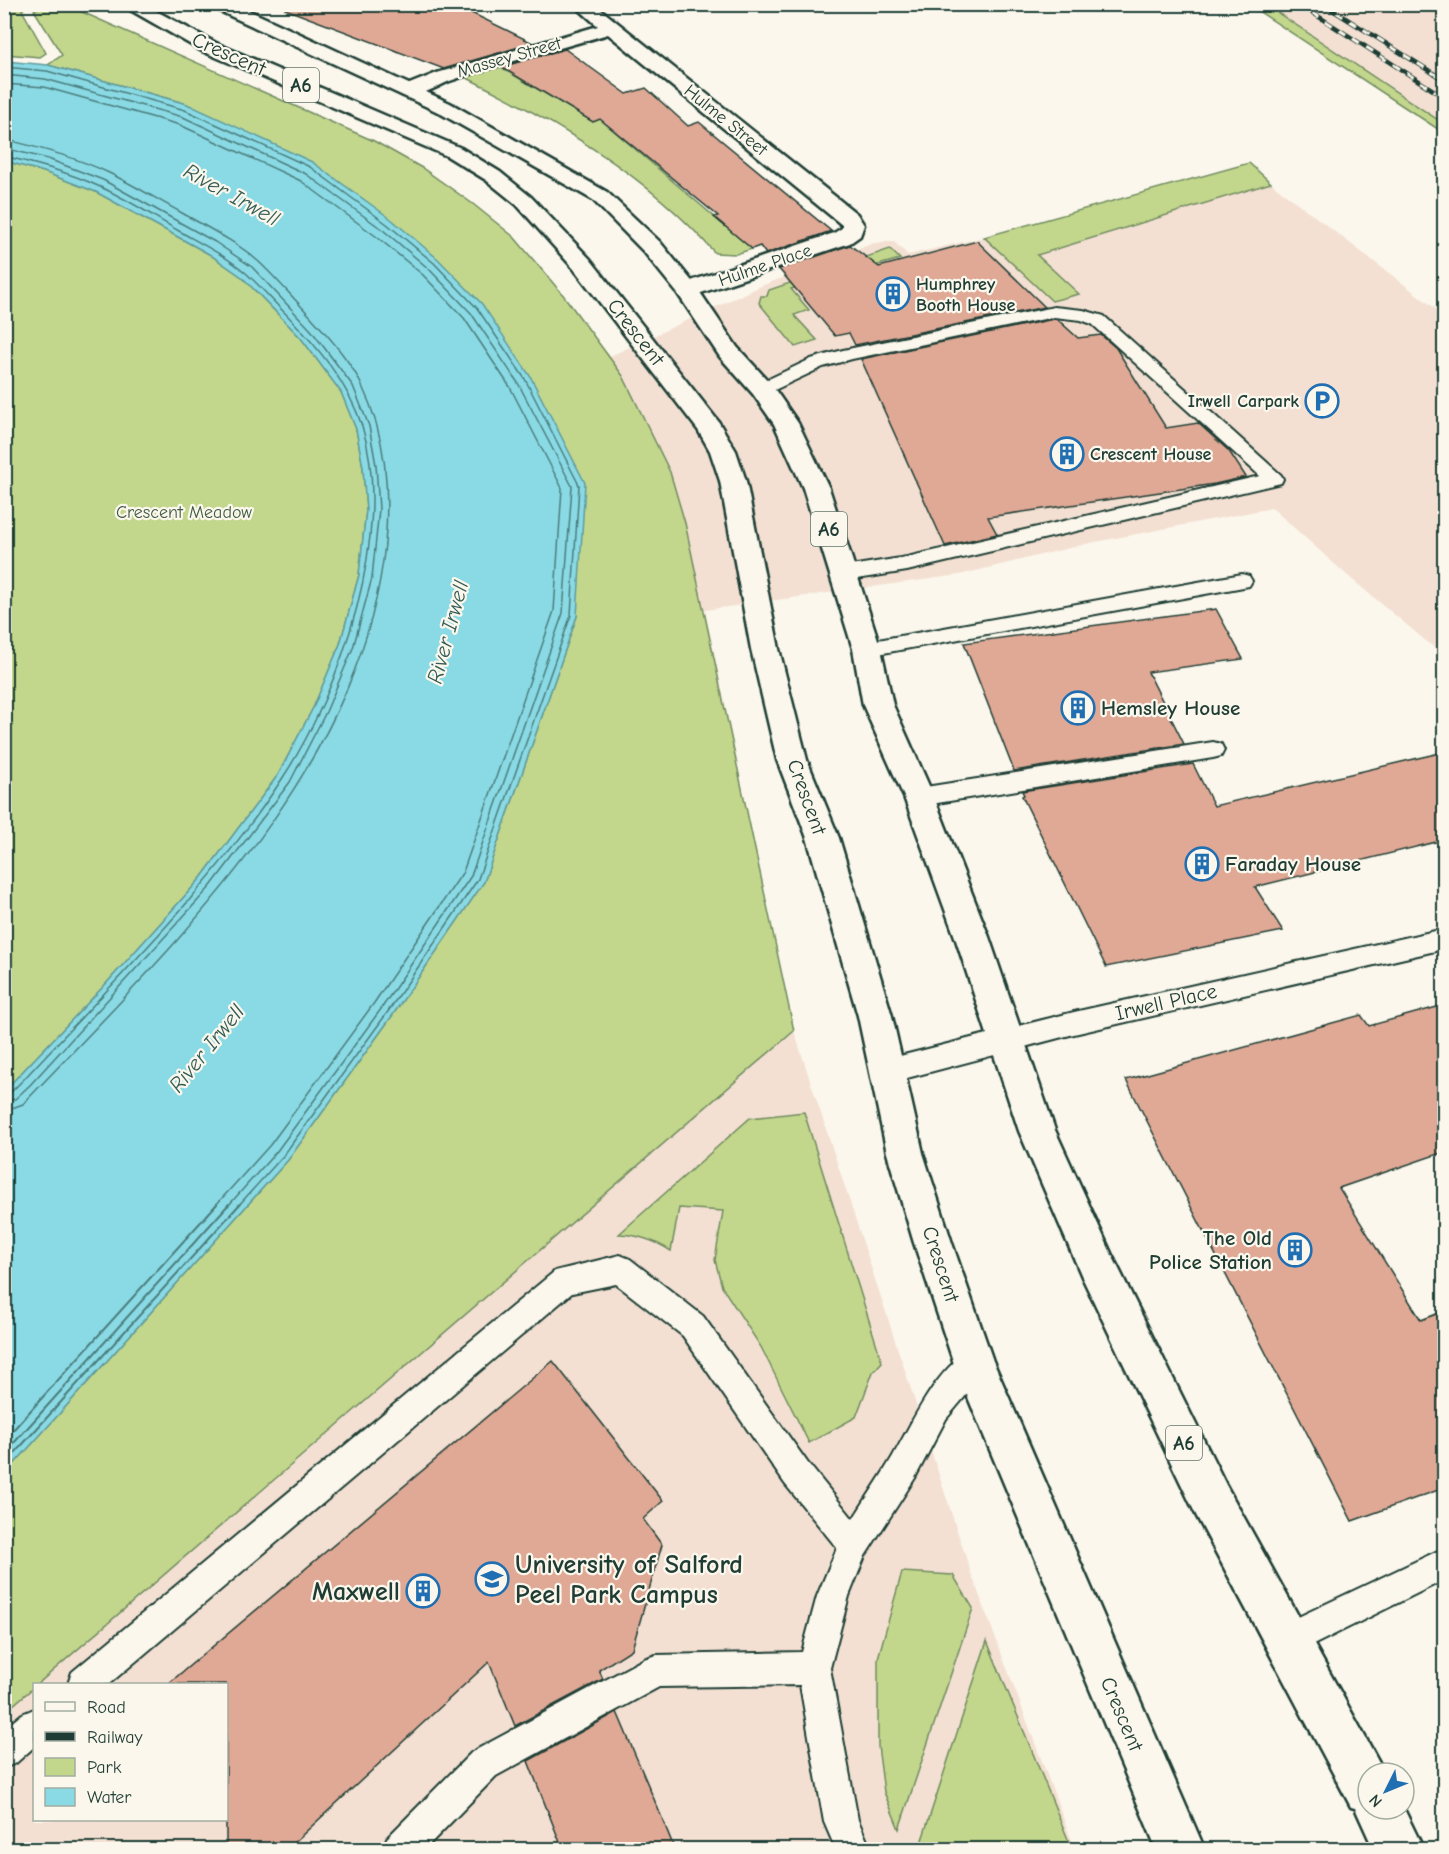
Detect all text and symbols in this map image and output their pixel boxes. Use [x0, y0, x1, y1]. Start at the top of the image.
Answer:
street label: Crescent [188, 27, 271, 81]
street label: Massey Street [455, 32, 564, 82]
road number: A6 [283, 68, 319, 102]
street label: Hulme Street [680, 80, 772, 161]
water label: River Irwell [179, 158, 285, 232]
street label: Hulme Place [716, 240, 814, 291]
place label: Humphrey Booth House [916, 274, 1015, 316]
building icon: Humphrey Booth House [875, 276, 911, 312]
street label: Crescent [602, 294, 670, 371]
parking icon: Irwell Carpark [1304, 383, 1340, 419]
place label: Irwell Carpark [1188, 391, 1299, 412]
building icon: Crescent House [1049, 436, 1085, 472]
place label: Crescent House [1090, 444, 1212, 465]
park label: Crescent Meadow [116, 502, 252, 523]
road number: A6 [811, 512, 847, 546]
water label: River Irwell [422, 577, 474, 687]
building icon: Hemsley House [1060, 690, 1096, 726]
place label: Hemsley House [1101, 696, 1240, 720]
street label: Crescent [782, 756, 832, 839]
building icon: Faraday House [1184, 846, 1220, 882]
place label: Faraday House [1225, 852, 1361, 876]
street label: Irwell Place [1113, 979, 1219, 1025]
water label: River Irwell [163, 999, 251, 1098]
street label: Crescent [917, 1223, 965, 1306]
place label: The Old Police Station [1149, 1226, 1272, 1274]
building icon: The Old Police Station [1277, 1232, 1313, 1268]
road number: A6 [1166, 1426, 1202, 1460]
place label: University of Salford Peel Park Campus [515, 1550, 743, 1610]
school or university icon: University of Salford Peel Park Campus [474, 1561, 510, 1597]
building icon: Maxwell [405, 1573, 441, 1609]
place label: Maxwell [312, 1577, 400, 1607]
street label: Crescent [1096, 1673, 1149, 1756]
legend [33, 1683, 228, 1821]
text: Road [87, 1697, 126, 1718]
text: Railway [87, 1727, 144, 1748]
text: Park [87, 1757, 122, 1778]
north arrow [1356, 1761, 1416, 1821]
text: Water [87, 1787, 132, 1808]
text: N [1366, 1791, 1386, 1811]

